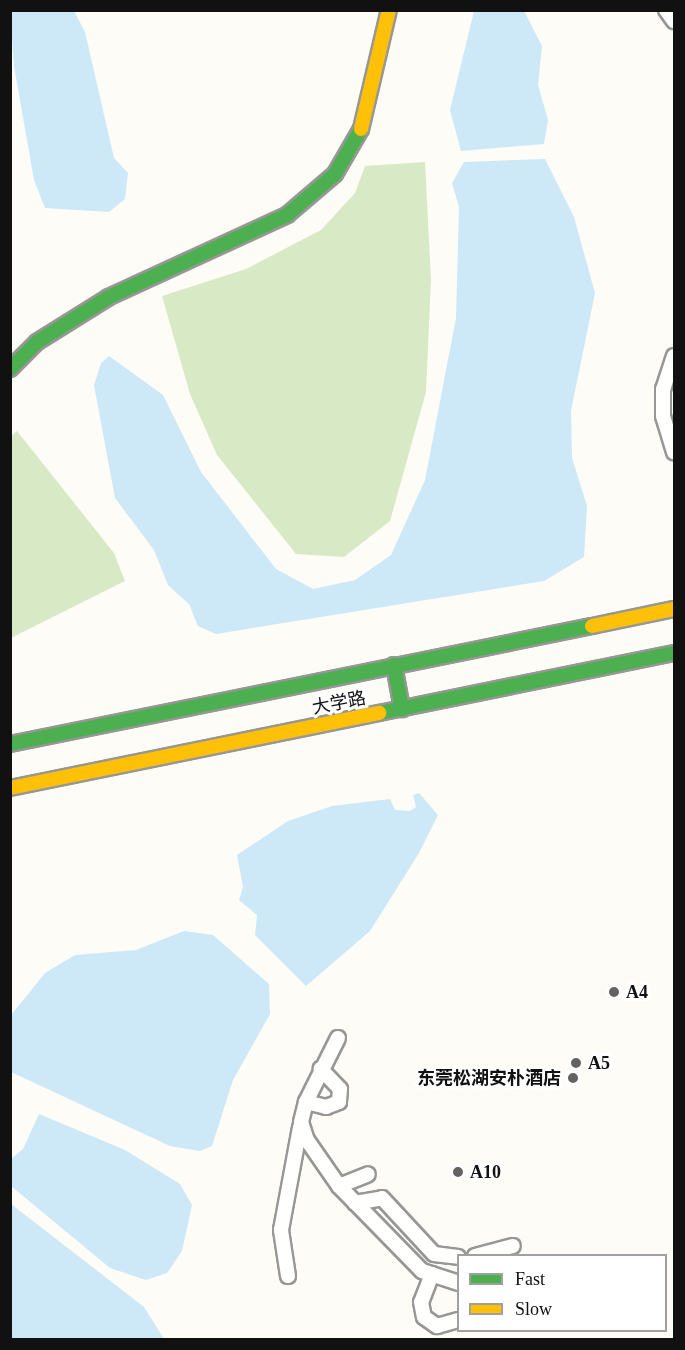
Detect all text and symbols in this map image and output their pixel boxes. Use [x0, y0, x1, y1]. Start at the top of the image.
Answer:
street label: 大学路 [310, 687, 368, 719]
place label: A4 [626, 981, 648, 1003]
marker: A4 [607, 985, 621, 999]
place label: A5 [588, 1052, 610, 1074]
marker: A5 [569, 1056, 583, 1070]
place label: 东莞松湖安朴酒店 [417, 1067, 561, 1089]
marker: 东莞松湖安朴酒店 [566, 1071, 580, 1085]
place label: A10 [470, 1161, 501, 1183]
marker: A10 [451, 1165, 465, 1179]
legend [457, 1254, 667, 1332]
text: Fast [515, 1269, 545, 1289]
text: Slow [515, 1299, 552, 1319]

